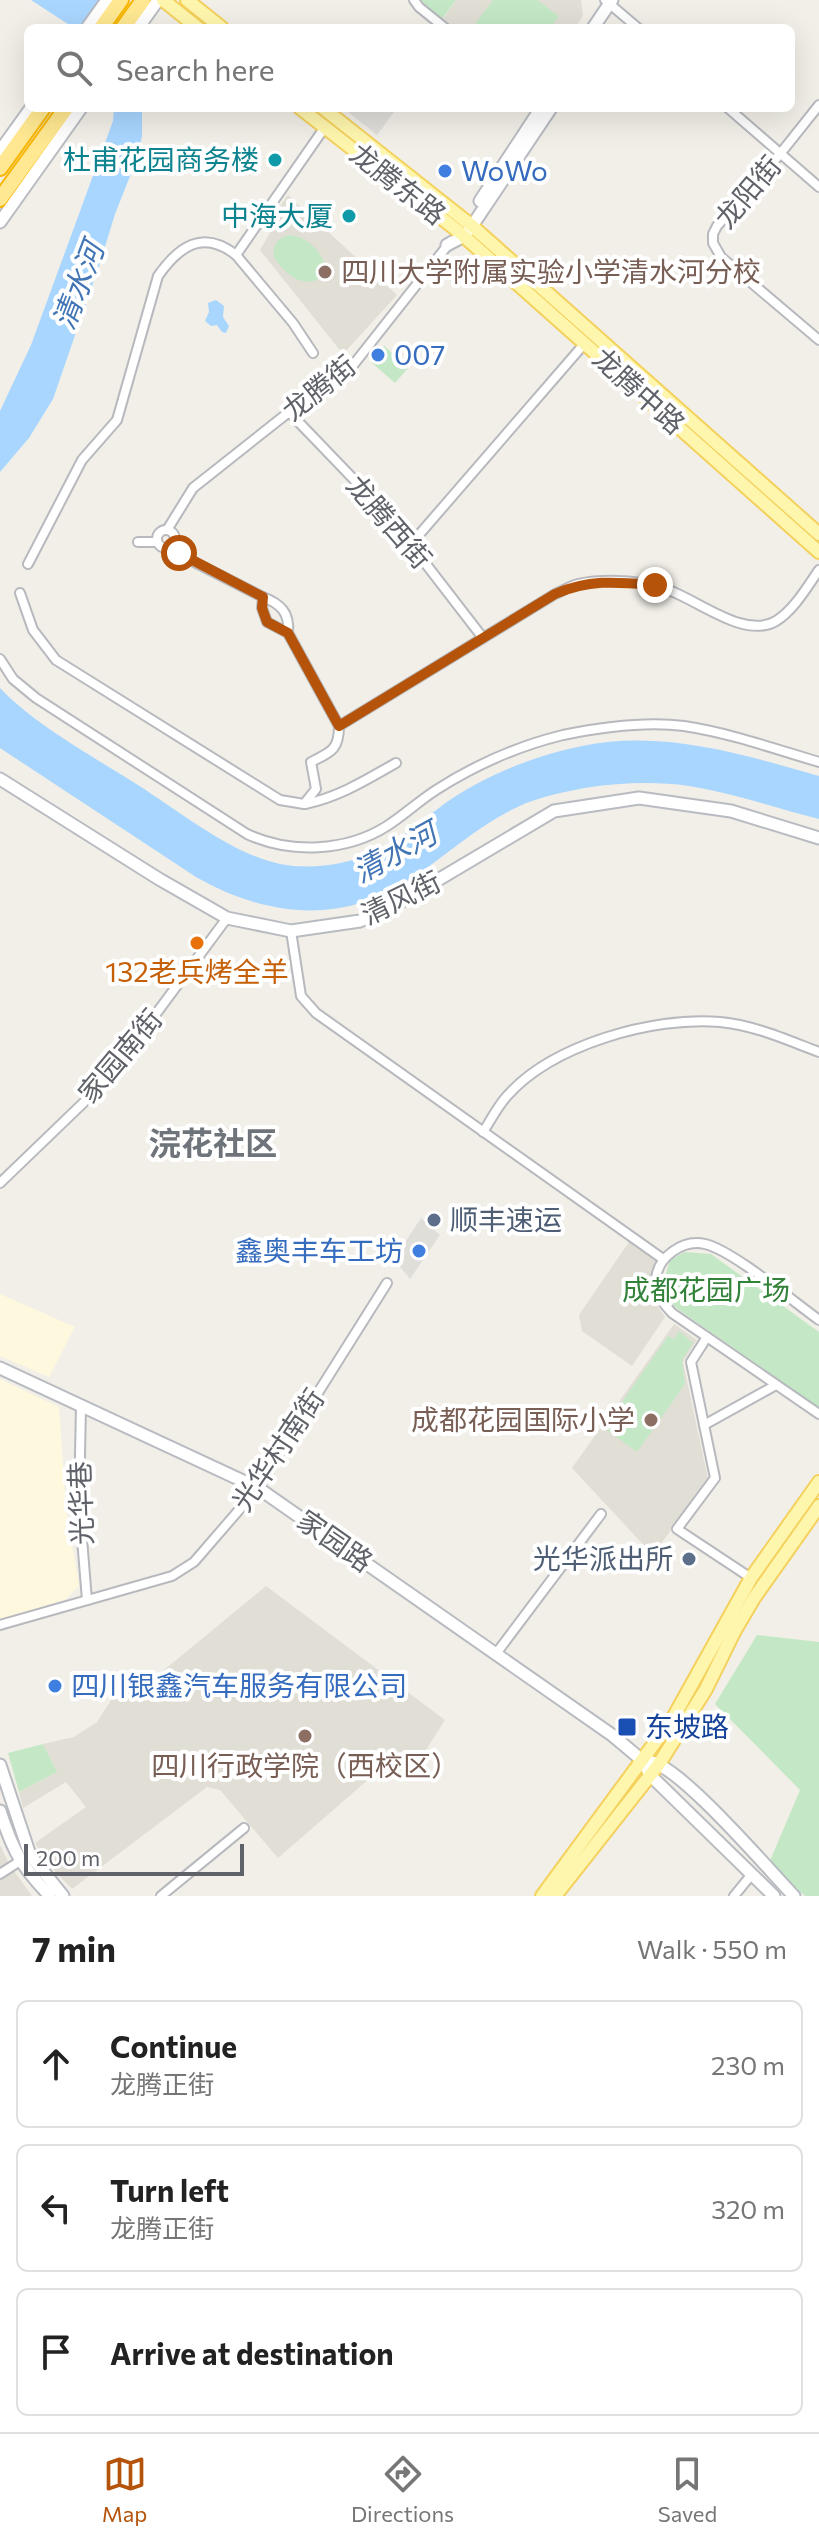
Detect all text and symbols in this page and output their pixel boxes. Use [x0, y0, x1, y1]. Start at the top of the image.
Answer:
search box [24, 24, 795, 112]
icon: search [52, 46, 96, 90]
text: Search here [116, 50, 275, 87]
street label: 龙腾东路 [344, 135, 453, 231]
place label: 杜甫花园商务楼 [63, 142, 259, 176]
street label: 龙阳街 [707, 148, 787, 234]
marker: 杜甫花园商务楼 [266, 151, 284, 169]
place label: WoWo [461, 153, 548, 187]
marker: WoWo [436, 162, 454, 180]
place label: 中海大厦 [221, 198, 333, 232]
marker: 中海大厦 [340, 207, 358, 225]
water label: 清水河 [43, 232, 112, 334]
place label: 四川大学附属实验小学清水河分校 [341, 254, 761, 288]
marker: 四川大学附属实验小学清水河分校 [316, 263, 334, 281]
place label: 007 [394, 337, 445, 371]
street label: 龙腾中路 [587, 340, 693, 440]
marker: 007 [369, 346, 387, 364]
street label: 龙腾街 [275, 348, 362, 427]
street label: 龙腾西街 [340, 468, 439, 575]
route start [161, 535, 197, 571]
route end [637, 567, 673, 603]
water label: 清水河 [345, 810, 446, 889]
street label: 清风街 [355, 863, 446, 931]
marker: 132老兵烤全羊 [188, 934, 206, 952]
place label: 132老兵烤全羊 [105, 954, 289, 988]
street label: 家园南街 [70, 1002, 168, 1109]
district label: 浣花社区 [149, 1122, 277, 1162]
place label: 顺丰速运 [450, 1202, 562, 1236]
marker: 顺丰速运 [425, 1211, 443, 1229]
place label: 鑫奥丰车工坊 [235, 1233, 403, 1267]
marker: 鑫奥丰车工坊 [410, 1242, 428, 1260]
park label: 成都花园广场 [622, 1272, 790, 1306]
street label: 光华村南街 [224, 1382, 330, 1517]
place label: 成都花园国际小学 [411, 1402, 635, 1436]
marker: 成都花园国际小学 [642, 1411, 660, 1429]
street label: 光华巷 [62, 1460, 98, 1546]
street label: 家园路 [291, 1502, 380, 1578]
place label: 光华派出所 [533, 1541, 673, 1575]
marker: 光华派出所 [680, 1550, 698, 1568]
place label: 四川银鑫汽车服务有限公司 [71, 1668, 407, 1702]
marker: 四川银鑫汽车服务有限公司 [46, 1677, 64, 1695]
place label: 东坡路 [645, 1709, 729, 1743]
marker: 东坡路 [616, 1716, 638, 1738]
marker: 四川行政学院（西校区） [296, 1727, 314, 1745]
place label: 四川行政学院（西校区） [151, 1748, 459, 1782]
scale bar [24, 1840, 244, 1876]
text: 200 m [36, 1844, 100, 1871]
text: 7 min [32, 1927, 116, 1969]
text: Walk · 550 m [637, 1933, 787, 1964]
text: Continue [110, 2027, 237, 2064]
icon: ahead [34, 2042, 78, 2086]
text: 230 m [711, 2049, 785, 2080]
text: 龙腾正街 [110, 2068, 214, 2099]
text: Turn left [110, 2171, 229, 2208]
icon: left [34, 2186, 78, 2230]
text: 320 m [711, 2193, 785, 2224]
text: 龙腾正街 [110, 2212, 214, 2243]
icon: arrive [34, 2330, 78, 2374]
text: Arrive at destination [110, 2334, 394, 2371]
tab: Map [102, 2452, 147, 2527]
tab: Directions [351, 2452, 454, 2527]
tab: Saved [658, 2452, 717, 2527]

